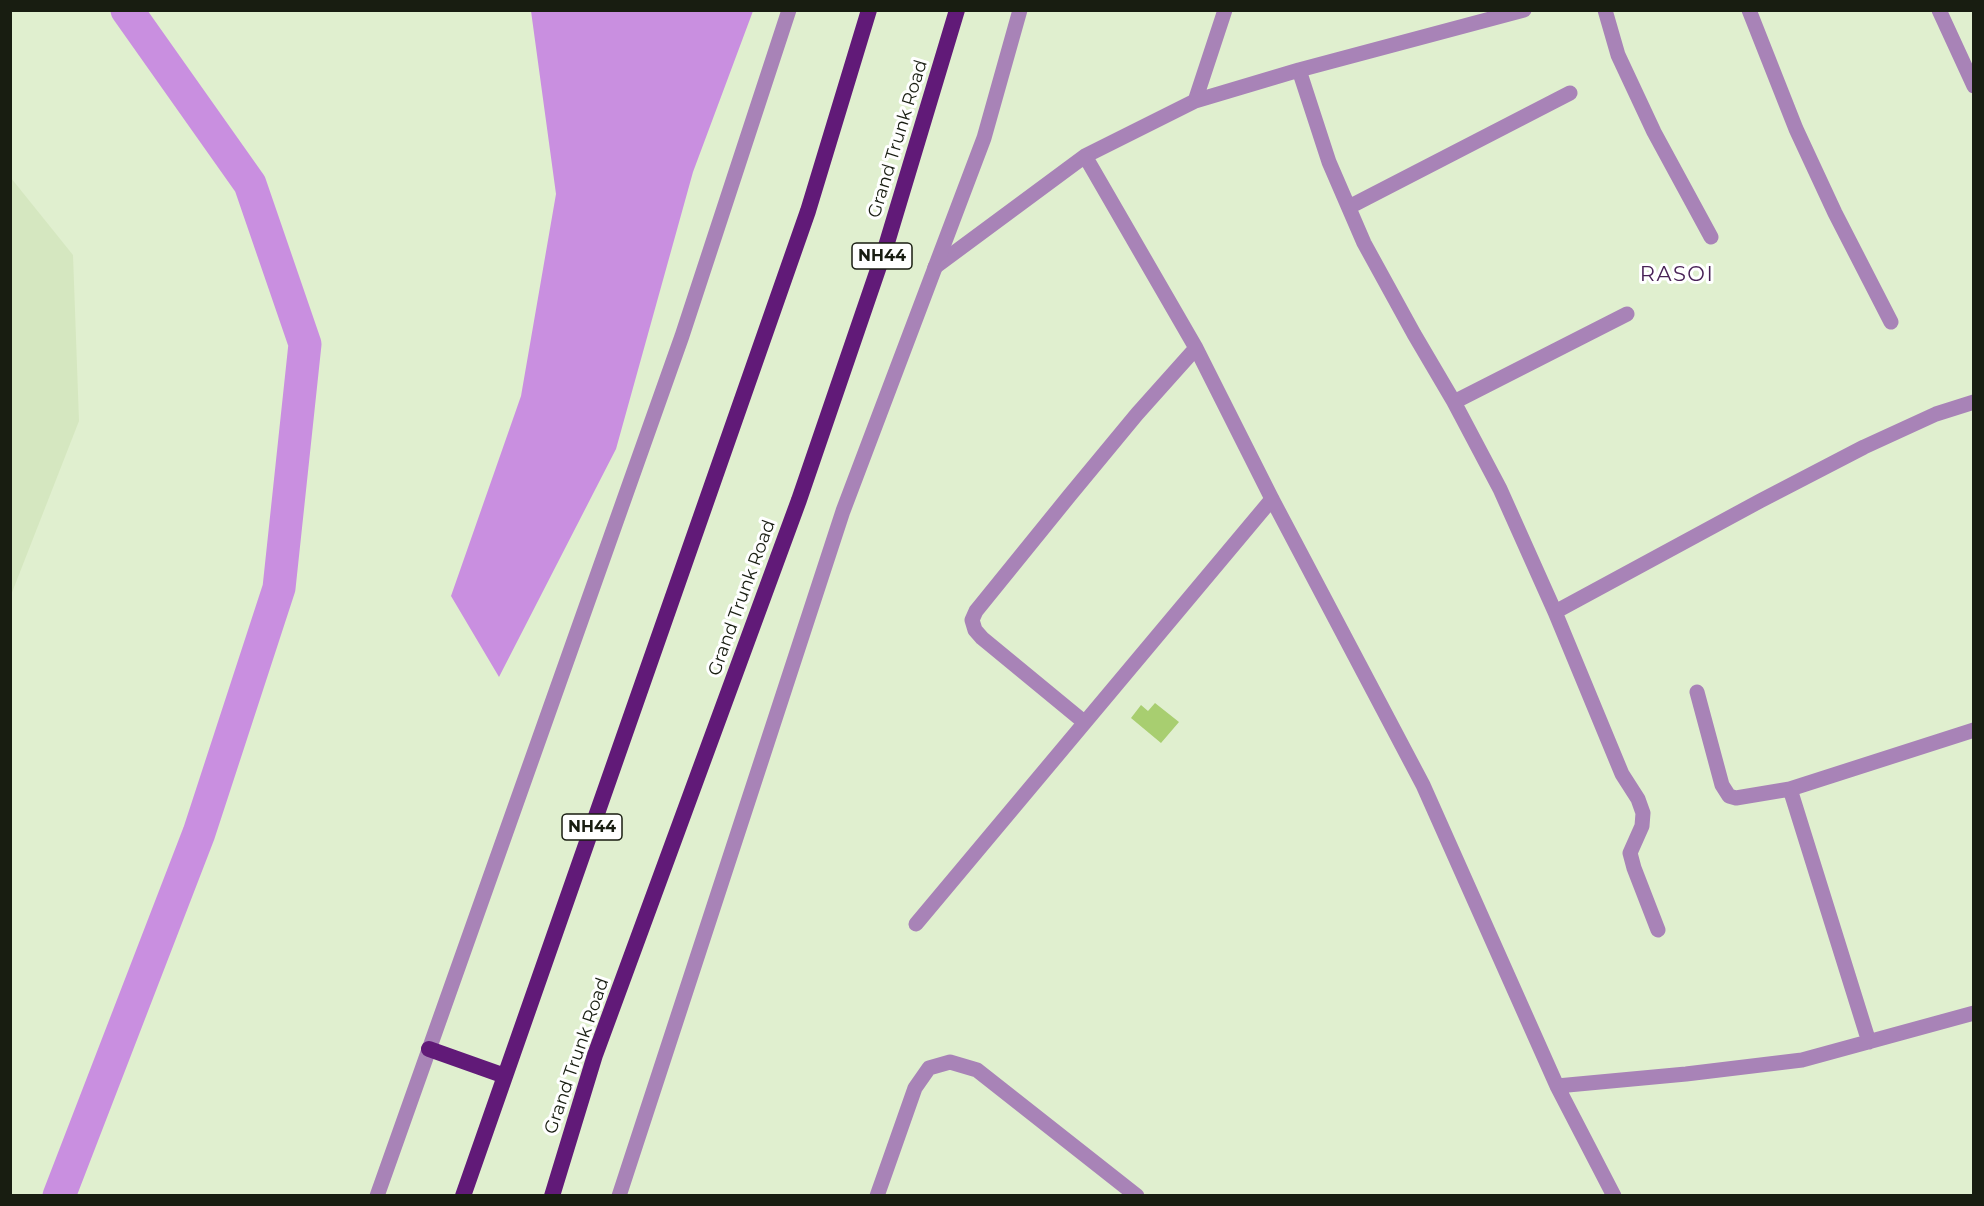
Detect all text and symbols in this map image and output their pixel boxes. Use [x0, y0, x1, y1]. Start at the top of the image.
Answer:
street label: Grand Trunk Road [864, 57, 932, 221]
road number: NH44 [852, 243, 912, 269]
district label: RASOI [1640, 262, 1714, 288]
street label: Grand Trunk Road [704, 517, 780, 679]
road number: NH44 [562, 814, 622, 840]
street label: Grand Trunk Road [540, 975, 614, 1137]

